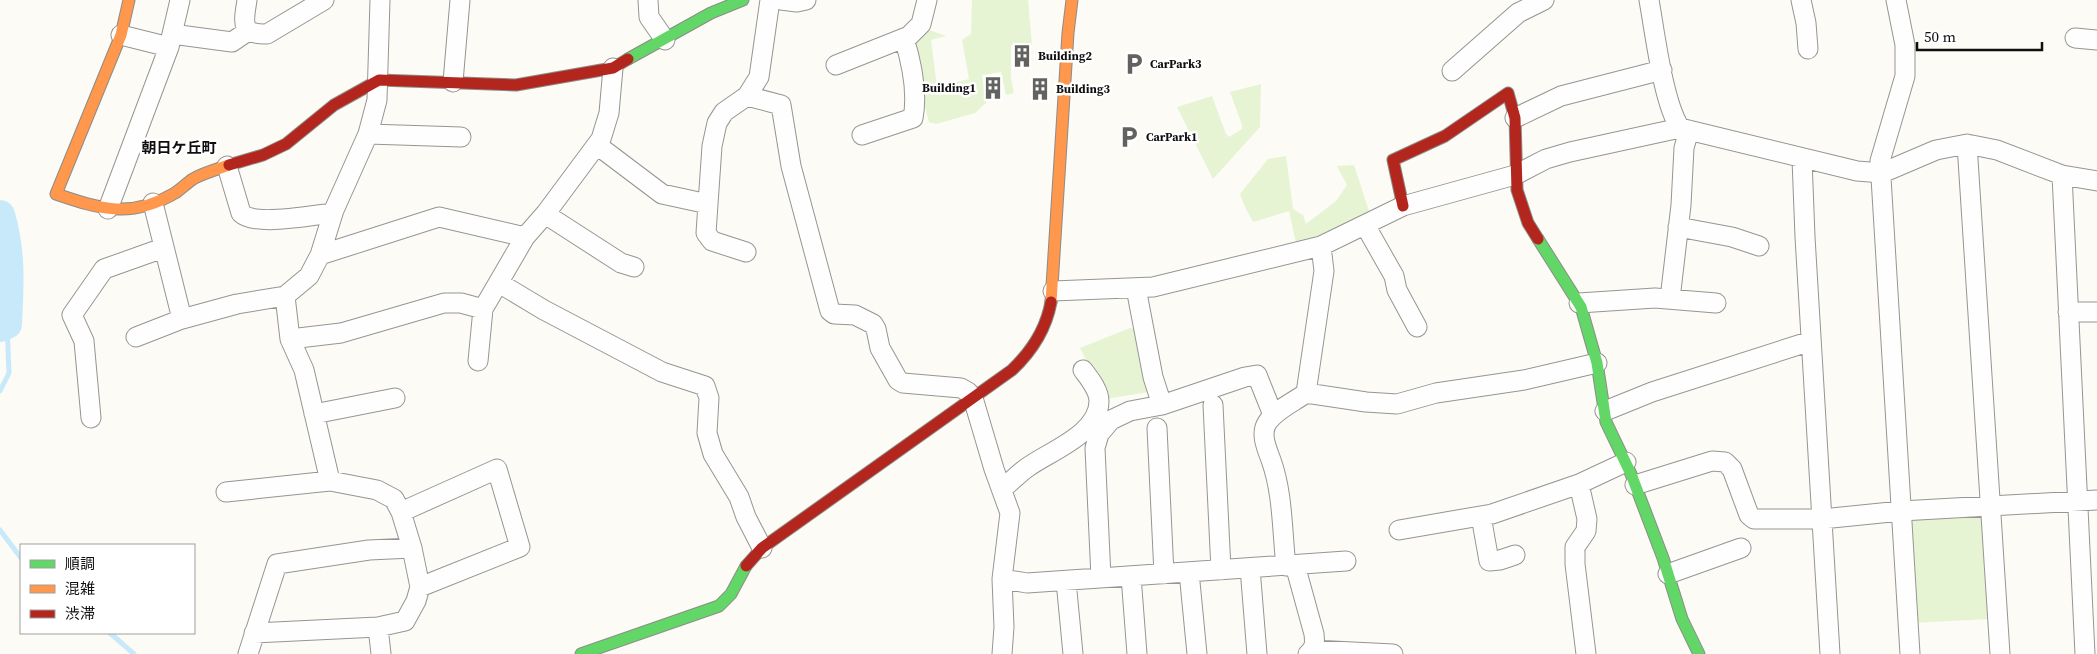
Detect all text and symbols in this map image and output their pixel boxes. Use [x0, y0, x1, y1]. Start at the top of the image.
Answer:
scale bar [1917, 20, 2042, 52]
text: 50 m [1924, 26, 1956, 47]
building icon: Building2 [1009, 43, 1035, 69]
place label: Building2 [1038, 48, 1092, 64]
parking icon: CarPark3 [1121, 51, 1147, 77]
place label: CarPark3 [1150, 56, 1202, 72]
building icon: Building1 [980, 75, 1006, 101]
building icon: Building3 [1027, 76, 1053, 102]
place label: Building1 [922, 80, 976, 96]
place label: Building3 [1056, 81, 1110, 97]
parking icon: CarPark1 [1116, 124, 1142, 150]
place label: CarPark1 [1146, 129, 1198, 145]
district label: 朝日ケ丘町 [141, 137, 217, 158]
legend [20, 544, 195, 634]
text: 順調 [65, 553, 95, 574]
text: 混雑 [65, 578, 95, 599]
text: 渋滞 [65, 603, 95, 624]

